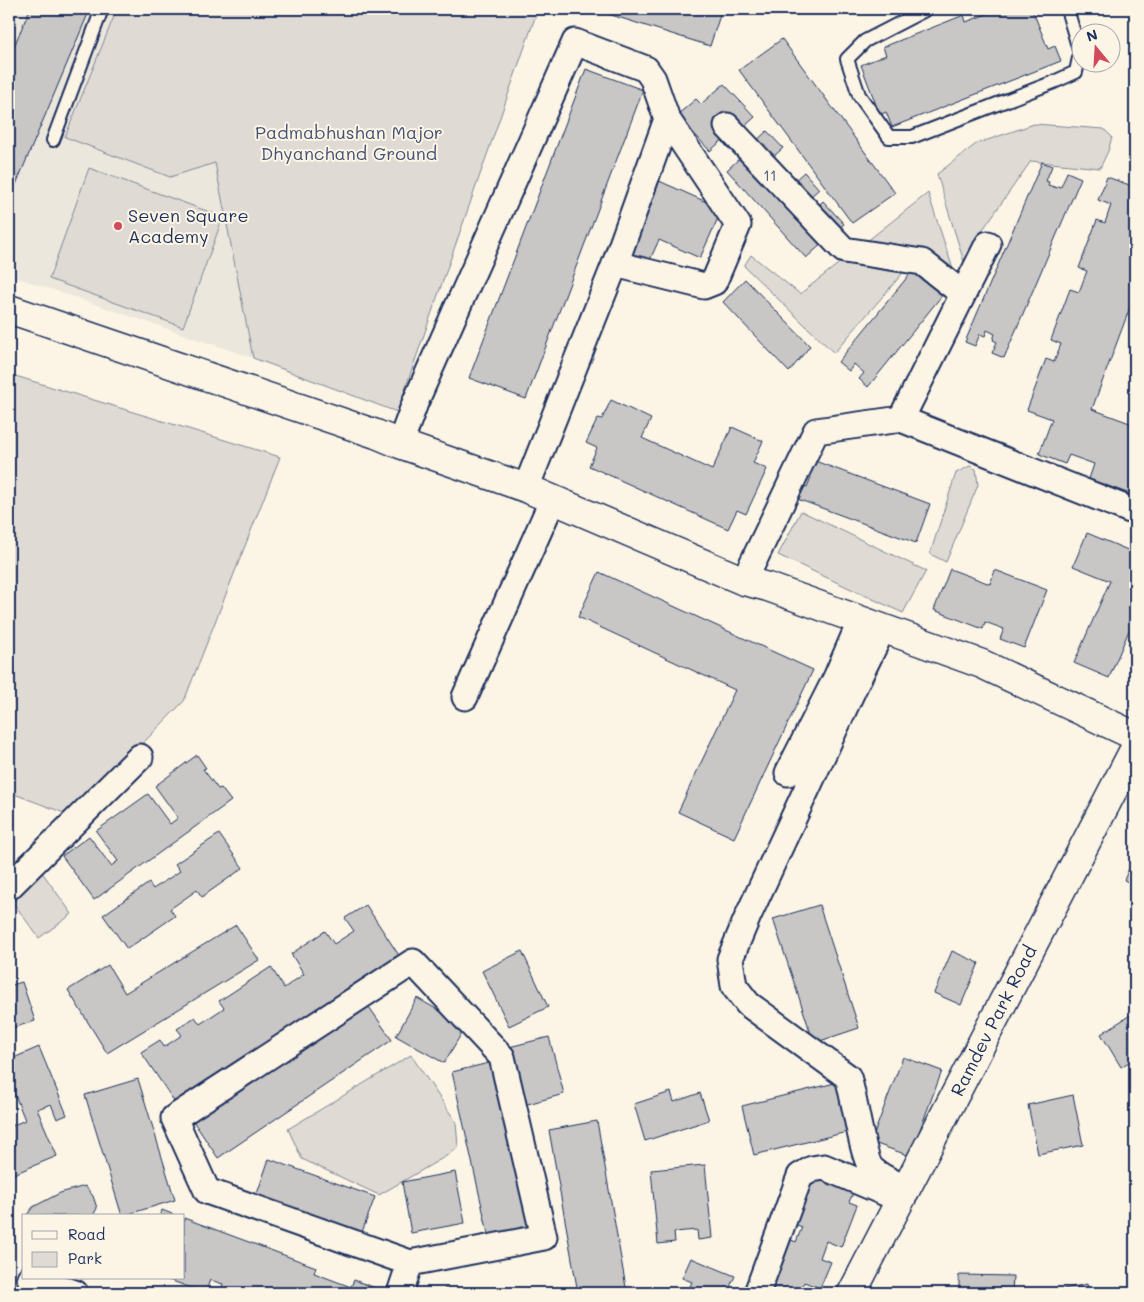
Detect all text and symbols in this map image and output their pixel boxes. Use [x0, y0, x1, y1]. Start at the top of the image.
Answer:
north arrow [1072, 22, 1122, 72]
text: N [1084, 24, 1100, 46]
park label: Padmabhushan Major Dhyanchand Ground [255, 120, 443, 165]
house number: 11 [763, 165, 777, 185]
place label: Seven Square Academy [128, 203, 249, 248]
marker: Seven Square Academy [112, 220, 124, 232]
street label: Ramdev Park Road [945, 941, 1042, 1100]
legend [22, 1214, 185, 1280]
text: Road [68, 1224, 105, 1244]
text: Park [68, 1248, 102, 1268]

